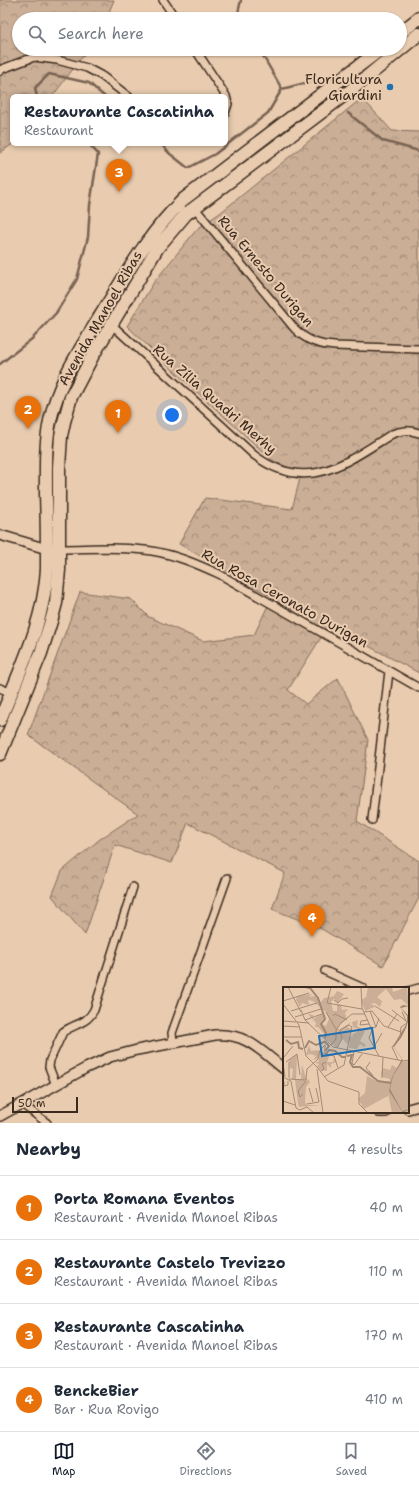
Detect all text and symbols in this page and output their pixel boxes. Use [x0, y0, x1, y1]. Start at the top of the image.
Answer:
search box [12, 12, 407, 56]
icon: search [26, 23, 48, 45]
text: Search here [58, 24, 144, 44]
place label: Floricultura Giardini [305, 70, 382, 104]
marker: Floricultura Giardini [385, 82, 395, 92]
popup [10, 94, 228, 146]
text: Restaurante Cascatinha [24, 102, 214, 122]
text: Restaurant [24, 122, 94, 139]
pin: 3 [106, 159, 132, 192]
street label: Rua Ernesto Durigan [214, 212, 318, 331]
street label: Avenida Manoel Ribas [54, 247, 146, 389]
street label: Rua Zília Quadri Merhy [149, 340, 281, 458]
pin: 2 [15, 396, 41, 429]
pin: 1 [105, 400, 131, 433]
your location [162, 405, 182, 425]
street label: Rua Rosa Ceronato Durigan [199, 545, 372, 652]
pin: 4 [299, 904, 325, 937]
inset map [283, 987, 409, 1113]
scale bar [12, 1095, 78, 1114]
text: 50 m [18, 1096, 46, 1111]
text: Nearby [16, 1138, 81, 1160]
text: 4 results [347, 1141, 403, 1158]
text: Porta Romana Eventos [54, 1189, 235, 1209]
text: 1 [26, 1199, 32, 1216]
text: 40 m [369, 1199, 403, 1216]
text: Restaurant · Avenida Manoel Ribas [54, 1209, 278, 1226]
text: Restaurante Castelo Trevizzo [54, 1253, 285, 1273]
text: 2 [24, 1263, 34, 1280]
text: 110 m [368, 1263, 403, 1280]
text: Restaurant · Avenida Manoel Ribas [54, 1273, 278, 1290]
text: Restaurante Cascatinha [54, 1317, 244, 1337]
text: 3 [24, 1327, 34, 1344]
text: 170 m [365, 1327, 403, 1344]
text: Restaurant · Avenida Manoel Ribas [54, 1337, 278, 1354]
text: BenckeBier [54, 1381, 139, 1401]
text: 4 [24, 1391, 34, 1408]
text: 410 m [365, 1391, 403, 1408]
text: Bar · Rua Rovigo [54, 1401, 159, 1418]
tab: Map [52, 1440, 76, 1479]
tab: Directions [179, 1440, 232, 1479]
tab: Saved [336, 1440, 367, 1479]

